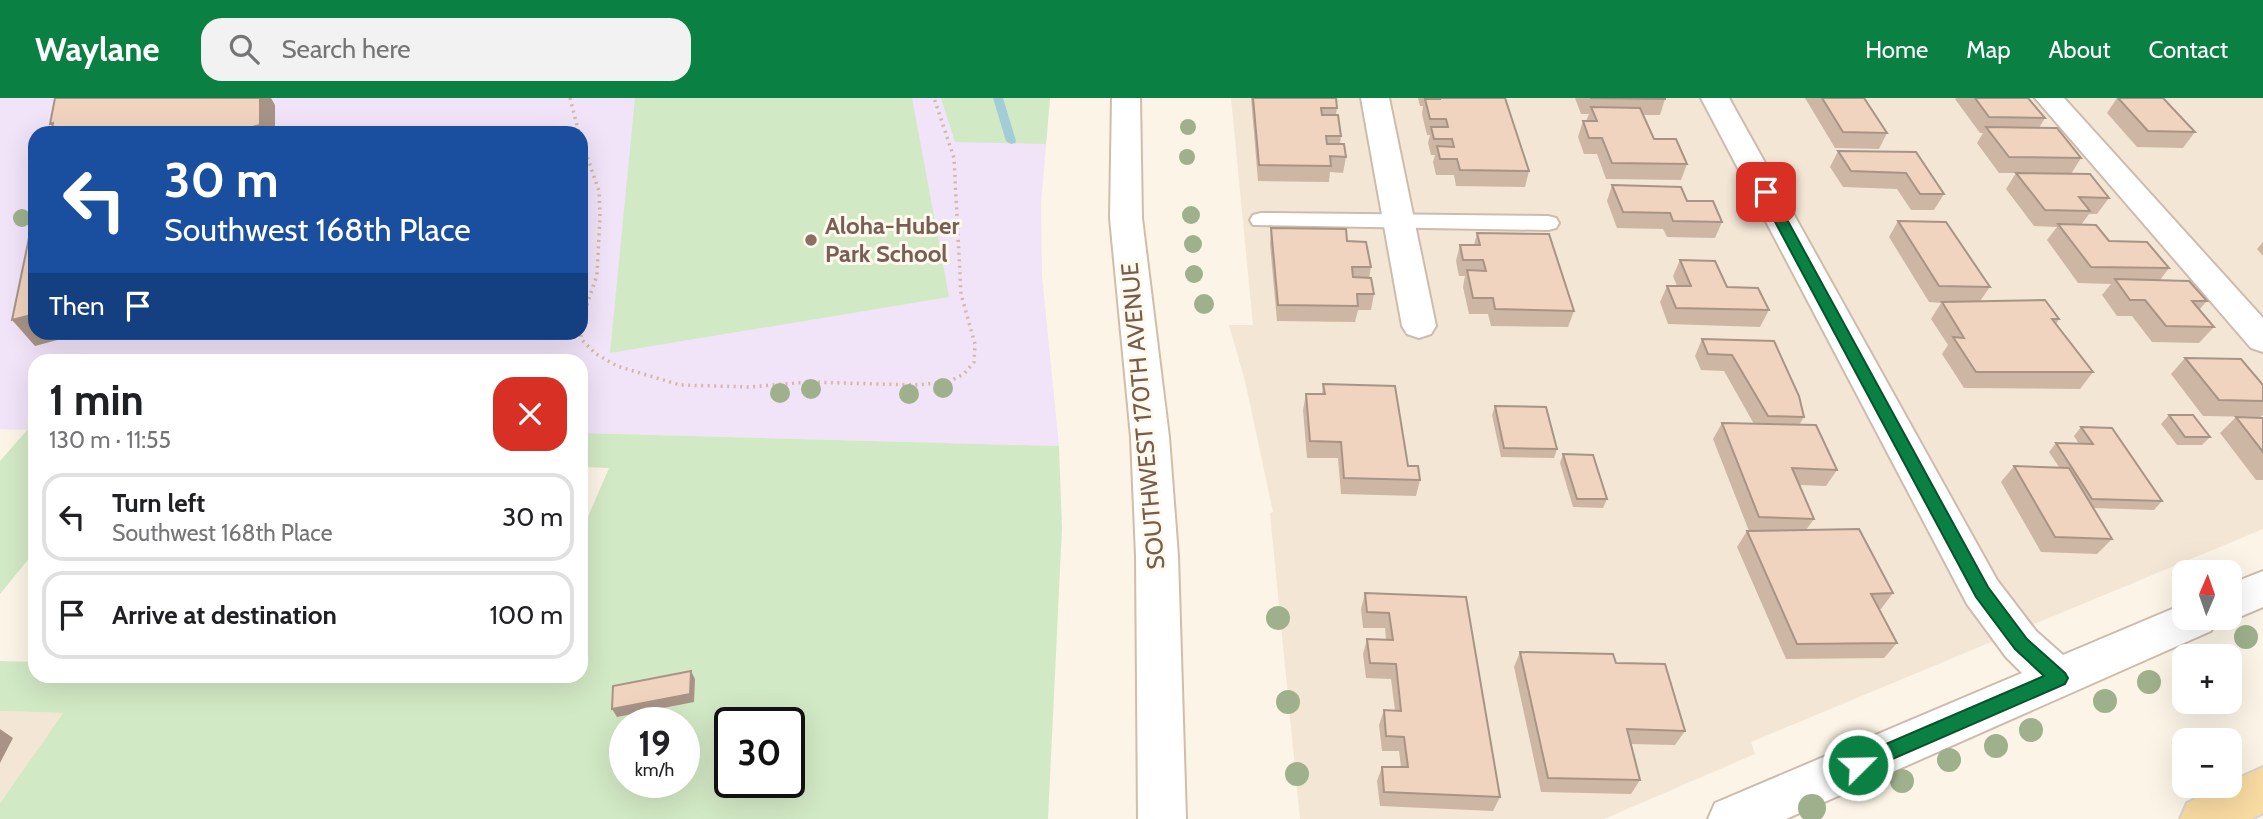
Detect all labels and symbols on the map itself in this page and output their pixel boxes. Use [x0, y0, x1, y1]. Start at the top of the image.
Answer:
pin [1736, 162, 1796, 222]
place label: Aloha-Huber Park School [825, 211, 959, 268]
marker: Aloha-Huber Park School [803, 232, 819, 248]
street label: SOUTHWEST 170TH AVENUE [1115, 261, 1170, 571]
north arrow [2172, 560, 2242, 630]
speed limit sign: 30 [714, 707, 805, 798]
position arrow [1821, 728, 1895, 802]

